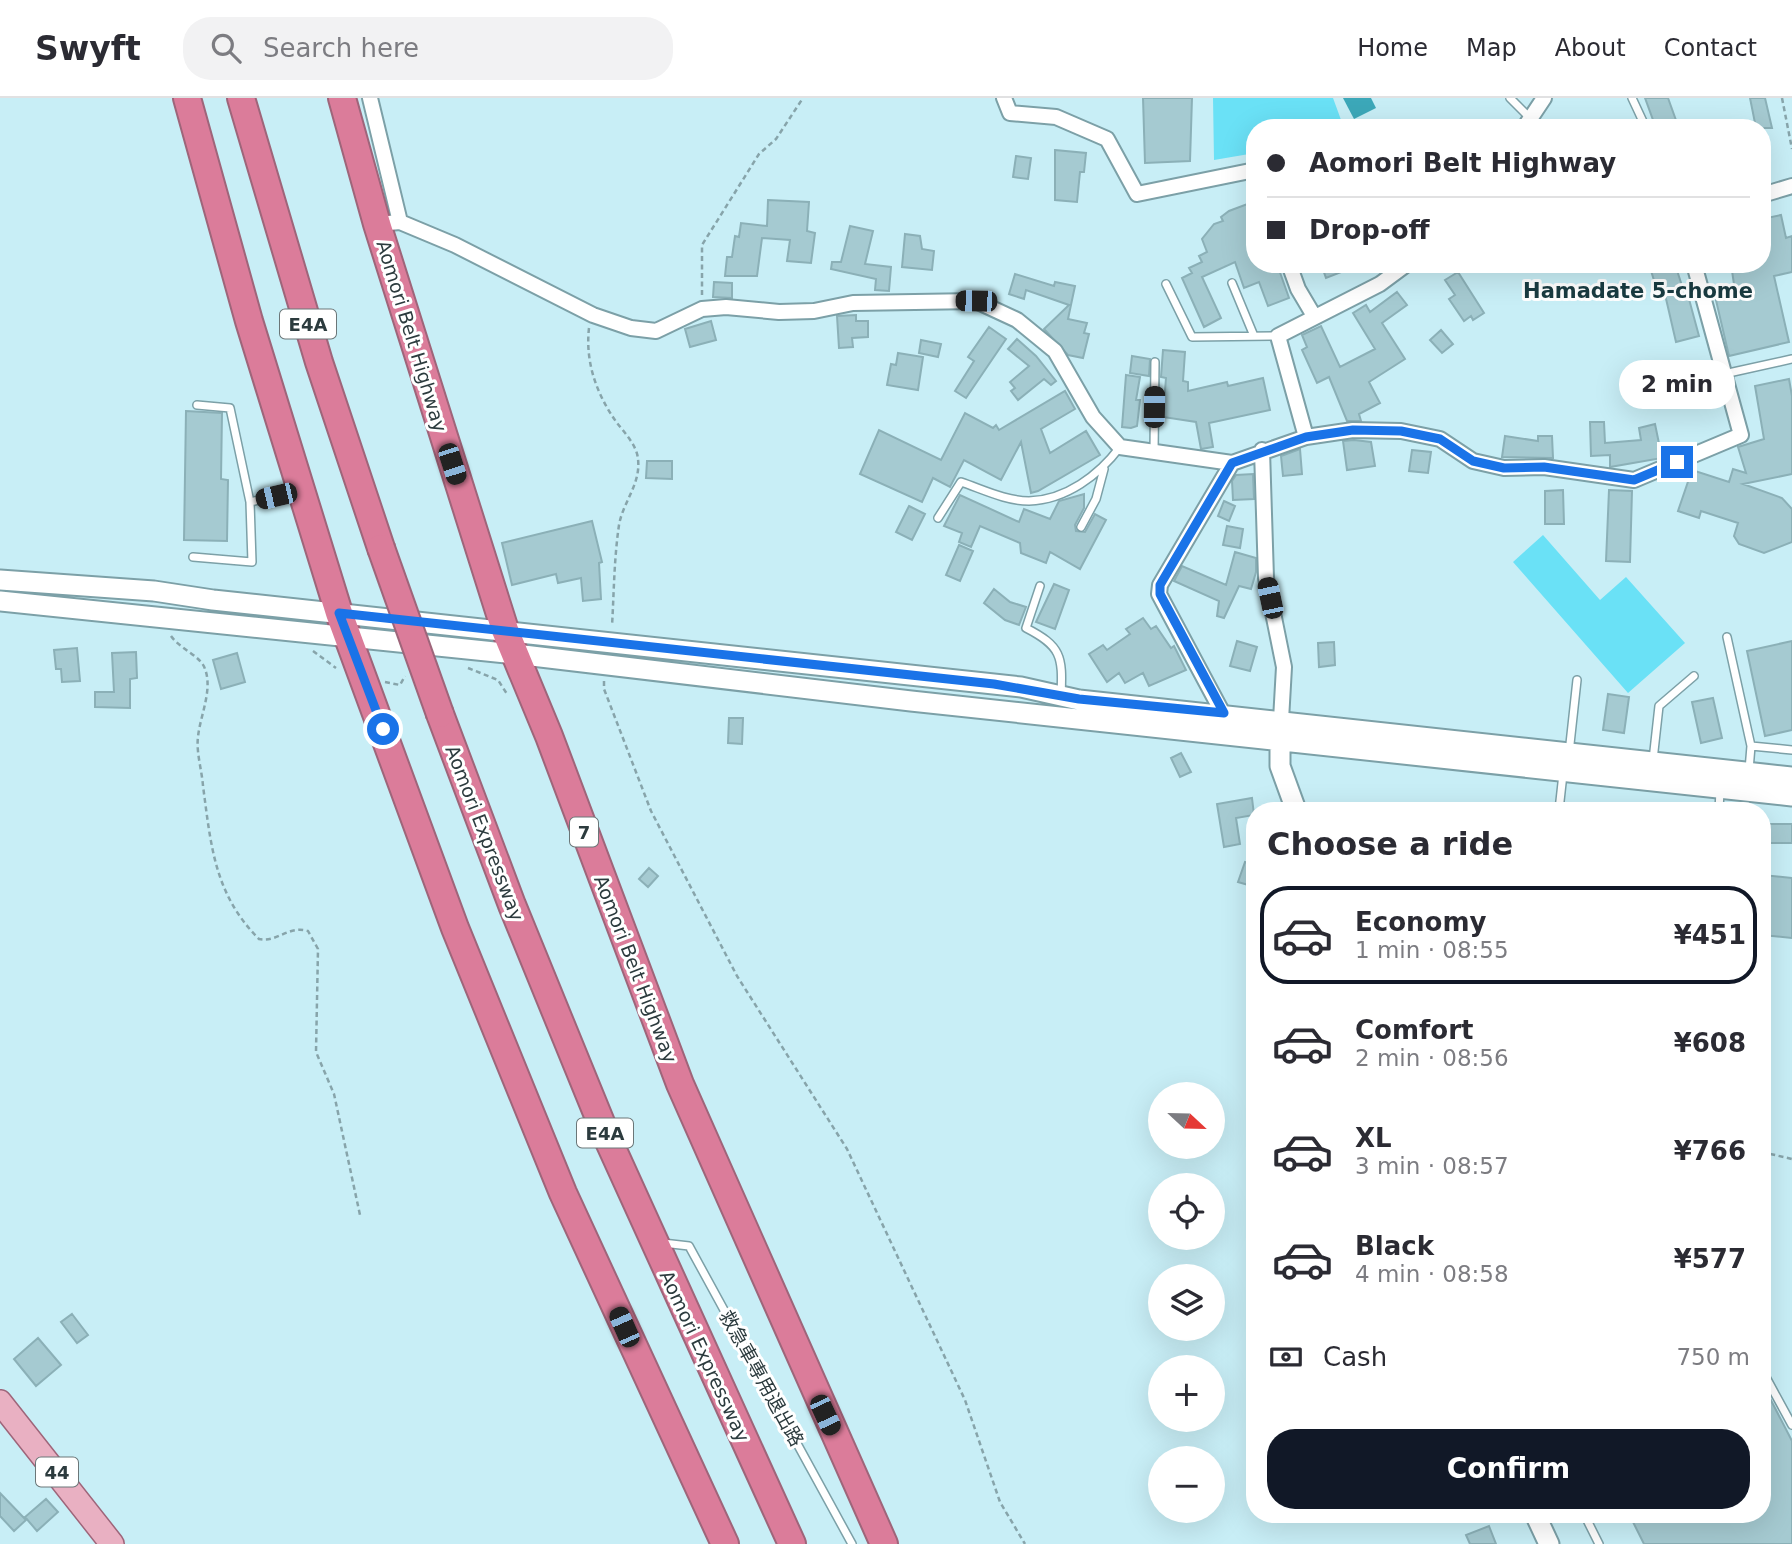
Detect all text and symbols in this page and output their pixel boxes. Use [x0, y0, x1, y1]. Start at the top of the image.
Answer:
search box [183, 17, 673, 80]
text: Swyft [35, 29, 141, 68]
icon: search [207, 29, 245, 67]
text: Search here [263, 33, 419, 63]
text: Home [1357, 34, 1428, 62]
text: Map [1466, 34, 1517, 62]
text: About [1555, 34, 1626, 62]
text: Contact [1664, 34, 1757, 62]
text: Aomori Belt Highway [1309, 148, 1616, 178]
text: Drop-off [1309, 215, 1430, 245]
street label: Aomori Belt Highway [372, 238, 452, 434]
district label: Hamadate 5-chome [1523, 279, 1753, 303]
car [955, 290, 998, 312]
road number: E4A [280, 309, 336, 338]
callout: 2 min [1619, 360, 1735, 410]
text: 2 min [1641, 371, 1713, 397]
car [1144, 386, 1165, 428]
car [436, 441, 469, 487]
route end [1661, 446, 1693, 478]
car [254, 481, 299, 511]
car [1256, 575, 1285, 621]
route start [367, 713, 399, 745]
street label: Aomori Expressway [441, 742, 529, 924]
road number: 7 [570, 818, 598, 846]
text: Choose a ride [1267, 825, 1513, 863]
street label: Aomori Belt Highway [590, 872, 682, 1066]
icon: car [1271, 904, 1334, 967]
text: Economy [1355, 907, 1486, 937]
text: ¥451 [1674, 920, 1746, 950]
text: 1 min · 08:55 [1355, 937, 1509, 963]
icon: car [1271, 1012, 1334, 1075]
text: Comfort [1355, 1015, 1473, 1045]
text: ¥608 [1674, 1028, 1746, 1058]
text: 2 min · 08:56 [1355, 1045, 1509, 1071]
north arrow [1148, 1082, 1225, 1158]
map controls [1148, 1082, 1225, 1523]
road number: E4A [577, 1118, 633, 1148]
icon: car [1271, 1120, 1334, 1183]
text: XL [1355, 1123, 1392, 1153]
text: ¥766 [1674, 1136, 1746, 1166]
text: 3 min · 08:57 [1355, 1153, 1509, 1179]
button: locate [1148, 1173, 1225, 1250]
icon: car [1271, 1228, 1334, 1291]
text: Black [1355, 1231, 1434, 1261]
text: ¥577 [1674, 1244, 1746, 1274]
text: 4 min · 08:58 [1355, 1261, 1509, 1287]
button: layers [1148, 1264, 1225, 1341]
street label: Aomori Expressway [656, 1267, 754, 1445]
car [606, 1304, 643, 1350]
street label: 救急車専用退出路 [716, 1306, 808, 1450]
icon: cash [1267, 1338, 1305, 1376]
text: Cash [1323, 1342, 1387, 1372]
text: 750 m [1676, 1344, 1750, 1370]
button: + [1148, 1355, 1225, 1432]
car [807, 1392, 844, 1438]
button: Confirm [1267, 1429, 1750, 1509]
button: − [1148, 1446, 1225, 1523]
road number: 44 [36, 1457, 78, 1486]

